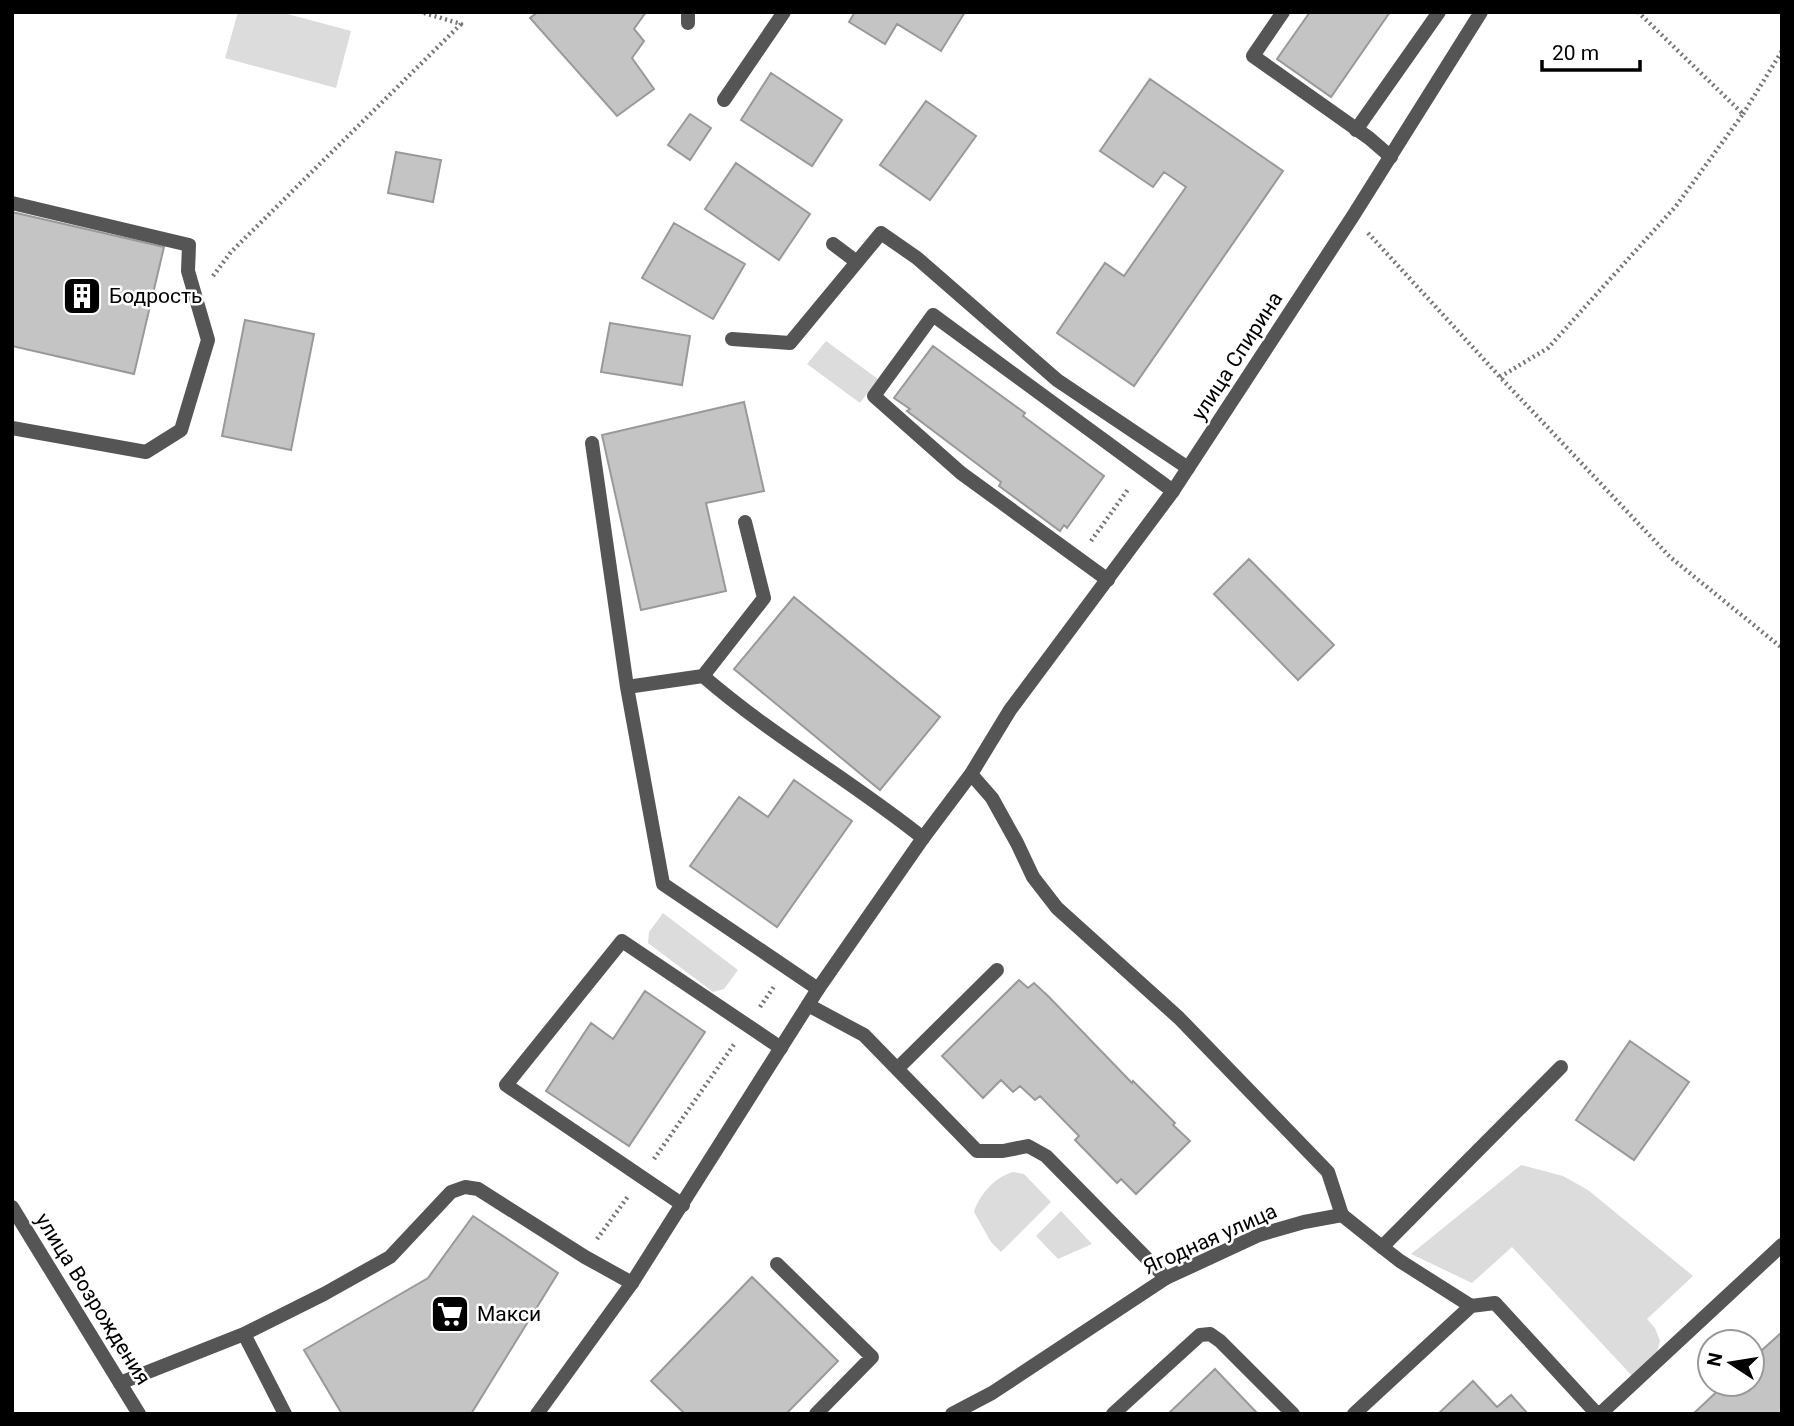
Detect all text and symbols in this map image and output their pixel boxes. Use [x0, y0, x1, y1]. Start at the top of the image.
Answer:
scale bar [1542, 28, 1640, 72]
text: 20 m [1552, 41, 1599, 65]
building icon: Бодрость [61, 275, 103, 317]
place label: Бодрость [109, 284, 202, 308]
street label: улица Спирина [1187, 287, 1287, 425]
street label: Ягодная улица [1139, 1199, 1281, 1279]
street label: улица Возрождения [30, 1209, 156, 1389]
supermarket icon: Макси [429, 1293, 471, 1335]
place label: Макси [477, 1302, 541, 1326]
north arrow [1696, 1328, 1766, 1398]
text: N [1702, 1351, 1728, 1369]

